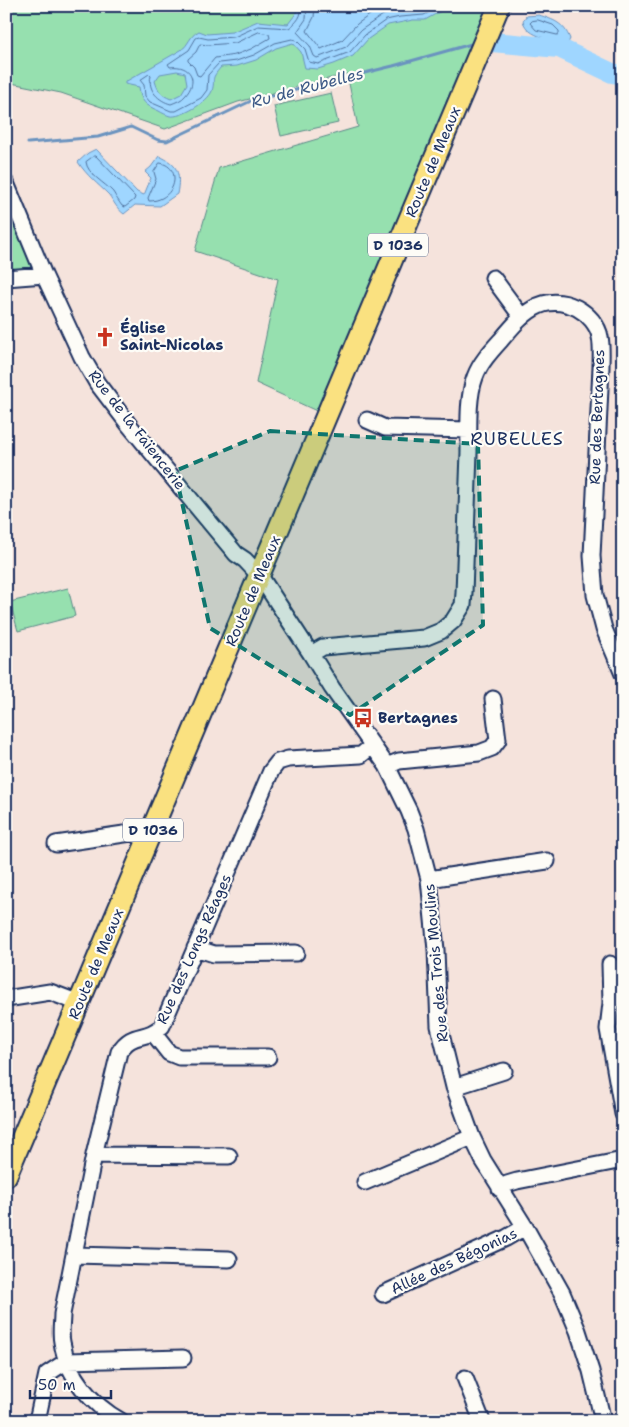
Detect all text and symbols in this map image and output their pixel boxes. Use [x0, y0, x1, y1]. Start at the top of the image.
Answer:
water label: Ru de Rubelles [249, 62, 366, 113]
street label: Route de Meaux [401, 103, 465, 221]
road number: D 1036 [368, 234, 428, 256]
place label: Église Saint-Nicolas [120, 317, 223, 355]
church icon: Église Saint-Nicolas [94, 326, 116, 348]
street label: Rue des Bertagnes [585, 349, 609, 485]
street label: Rue de la Faïencerie [84, 366, 190, 494]
district label: RUBELLES [470, 427, 564, 451]
street label: Route de Meaux [221, 532, 285, 650]
bus stop icon: Bertagnes [352, 707, 374, 729]
place label: Bertagnes [378, 708, 458, 728]
road number: D 1036 [123, 818, 183, 842]
street label: Rue des Longs Réages [152, 871, 236, 1027]
street label: Rue des Trois Moulins [419, 883, 453, 1043]
street label: Route de Meaux [64, 905, 128, 1023]
street label: Allée des Bégonias [388, 1223, 520, 1299]
scale bar [30, 1367, 111, 1399]
text: 50 m [38, 1375, 76, 1395]

